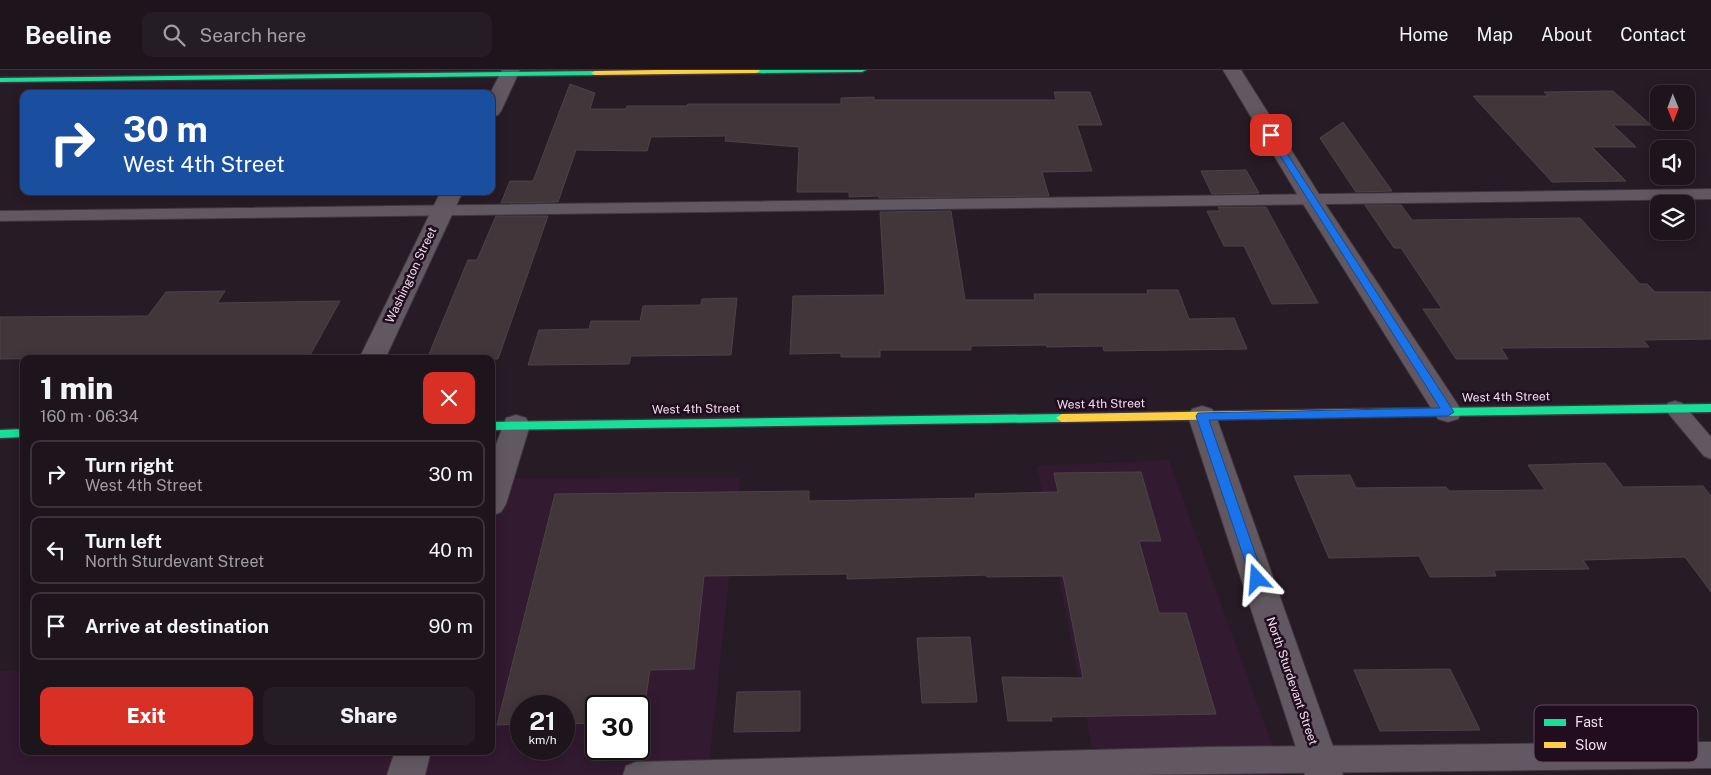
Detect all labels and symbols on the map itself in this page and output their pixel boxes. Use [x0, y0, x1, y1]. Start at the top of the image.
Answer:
north arrow [1650, 85, 1695, 130]
pin [1250, 114, 1292, 156]
street label: Washington Street [383, 225, 439, 325]
street label: West 4th Street [1462, 389, 1551, 405]
street label: West 4th Street [1057, 396, 1146, 412]
street label: West 4th Street [652, 401, 741, 417]
position arrow [1230, 552, 1282, 604]
street label: North Sturdevant Street [1263, 615, 1321, 747]
speed limit sign: 30 [585, 695, 650, 760]
legend [1534, 705, 1698, 762]
text: Fast [1575, 714, 1603, 730]
text: Slow [1575, 737, 1607, 753]

